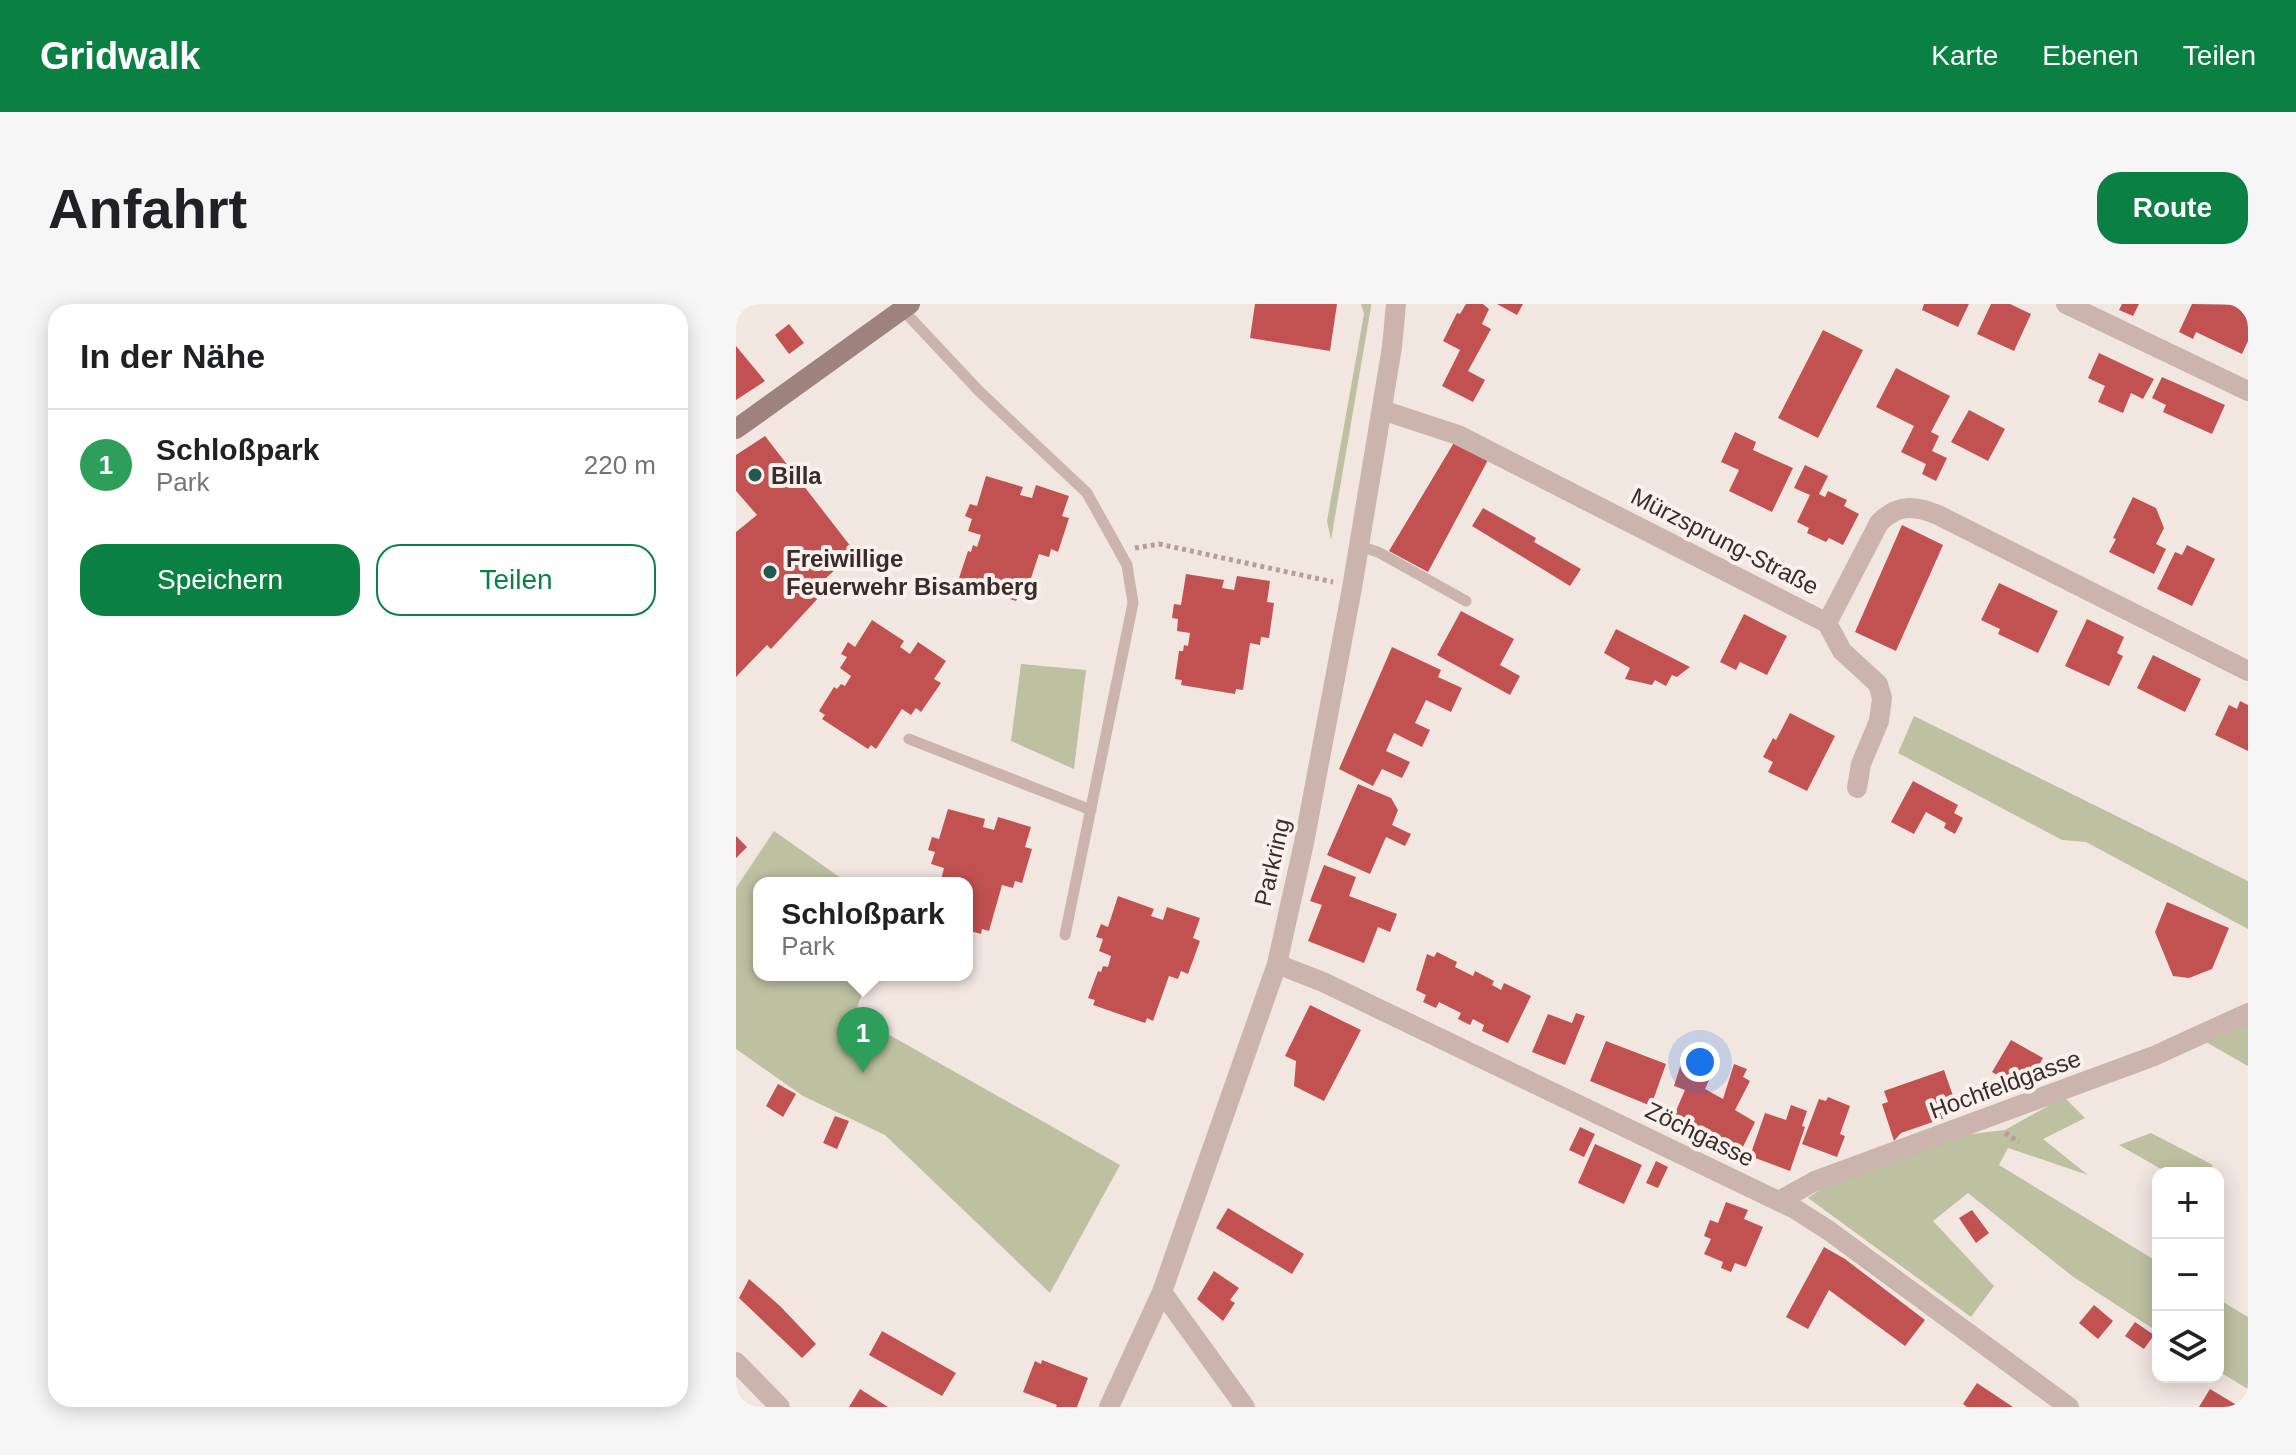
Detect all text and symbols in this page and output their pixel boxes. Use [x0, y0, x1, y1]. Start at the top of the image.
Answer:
text: Gridwalk [40, 35, 201, 77]
text: Karte [1931, 40, 1998, 71]
text: Ebenen [2042, 40, 2139, 71]
text: Teilen [2183, 40, 2256, 71]
button: Route [2097, 172, 2248, 244]
text: Anfahrt [48, 177, 247, 240]
text: In der Nähe [80, 337, 265, 375]
text: Schloßpark [156, 433, 319, 466]
text: 1 [99, 450, 113, 480]
text: 220 m [584, 450, 656, 480]
place label: Billa [771, 462, 822, 489]
marker: Billa [746, 466, 764, 484]
text: Park [156, 467, 209, 497]
street label: Mürzsprung-Straße [1627, 482, 1823, 600]
button: Speichern [80, 544, 360, 616]
button: Teilen [376, 544, 656, 616]
place label: Freiwillige Feuerwehr Bisamberg [786, 545, 1038, 600]
marker: Freiwillige Feuerwehr Bisamberg [761, 563, 779, 581]
street label: Parkring [1249, 815, 1295, 909]
popup [753, 877, 973, 981]
text: Schloßpark [781, 897, 945, 930]
text: Park [781, 931, 835, 961]
pin: 1 [837, 1007, 889, 1073]
your location [1680, 1042, 1720, 1082]
street label: Hochfeldgasse [1926, 1044, 2084, 1124]
street label: Zöchgasse [1641, 1096, 1759, 1172]
map controls [2152, 1167, 2224, 1383]
button: + [2152, 1167, 2224, 1239]
button: − [2152, 1239, 2224, 1311]
button: layers [2152, 1311, 2224, 1383]

